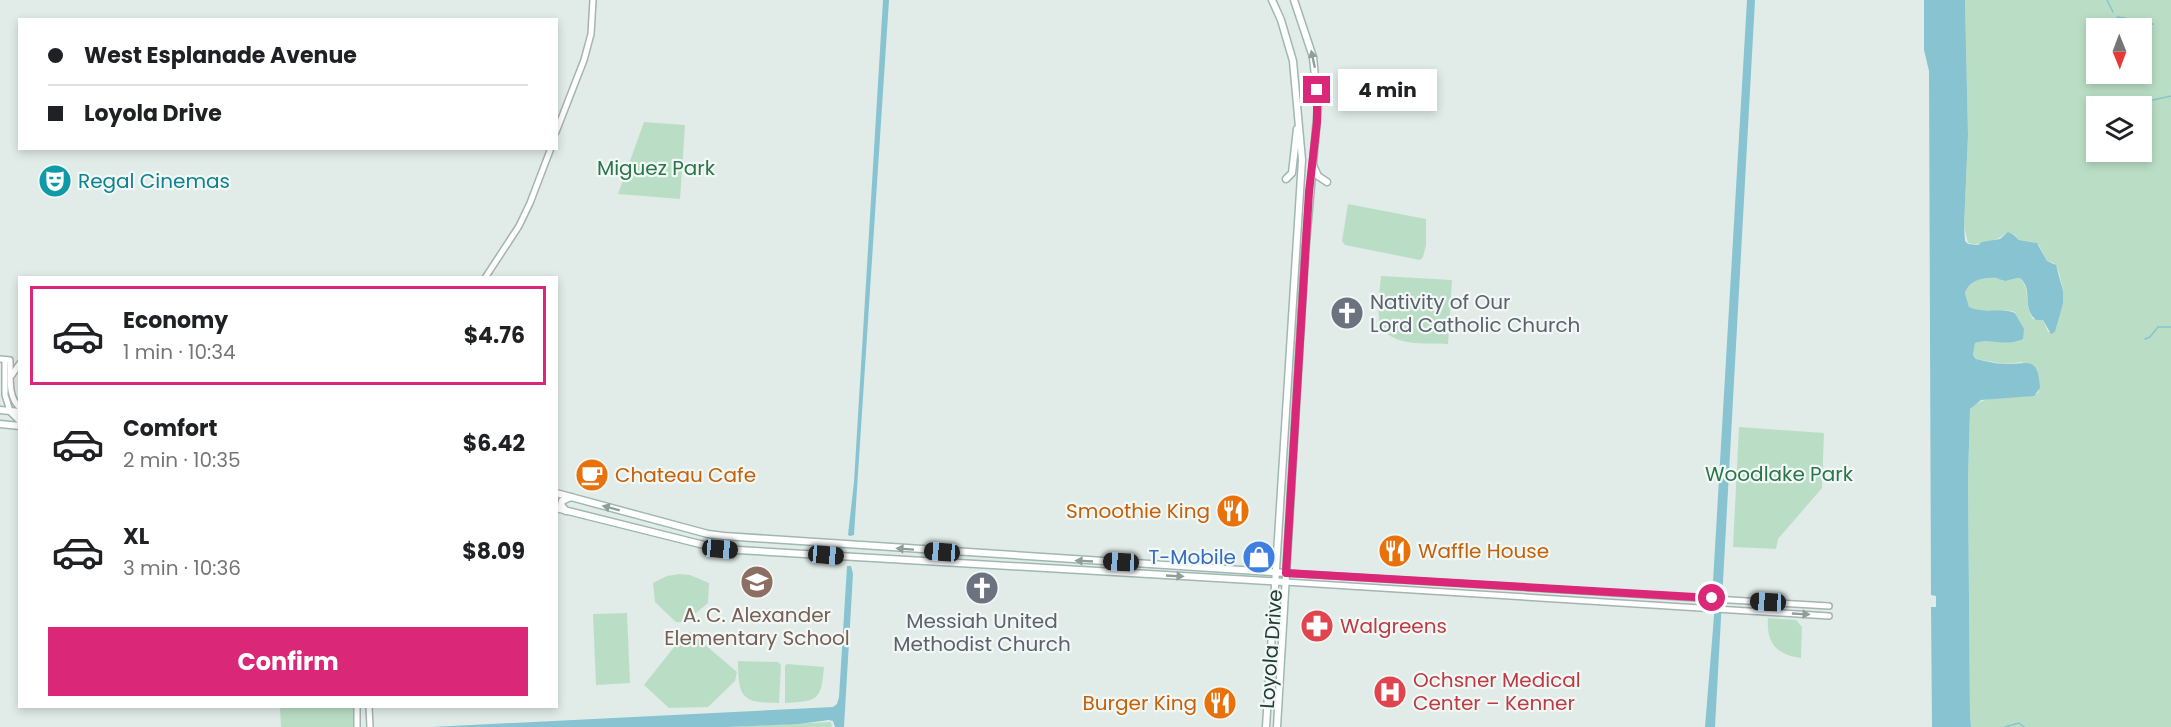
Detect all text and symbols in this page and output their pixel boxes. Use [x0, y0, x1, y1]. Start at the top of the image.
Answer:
north arrow [2086, 18, 2152, 84]
map controls [2086, 18, 2152, 162]
text: West Esplanade Avenue [84, 40, 357, 71]
one-way arrow [1308, 49, 1317, 68]
callout: 4 min [1338, 69, 1437, 111]
route end [1303, 76, 1330, 103]
text: 4 min [1358, 76, 1417, 104]
button: layers [2086, 96, 2152, 162]
text: Loyola Drive [84, 98, 222, 129]
park label: Miguez Park [597, 154, 716, 182]
theatre icon: Regal Cinemas [37, 163, 73, 199]
place label: Regal Cinemas [78, 167, 230, 195]
place label: Nativity of Our Lord Catholic Church [1370, 288, 1580, 339]
church icon: Nativity of Our Lord Catholic Church [1329, 295, 1365, 331]
text: Economy [123, 305, 228, 336]
icon: car [51, 309, 105, 363]
text: $4.76 [464, 320, 525, 351]
text: 1 min · 10:34 [123, 338, 236, 366]
text: Comfort [123, 413, 217, 444]
icon: car [51, 417, 105, 471]
text: $6.42 [463, 428, 525, 459]
text: 2 min · 10:35 [123, 446, 241, 474]
cafe icon: Chateau Cafe [574, 457, 610, 493]
park label: Woodlake Park [1705, 460, 1854, 488]
place label: Chateau Cafe [615, 461, 756, 489]
restaurant icon: Smoothie King [1215, 493, 1251, 529]
place label: Smoothie King [1066, 497, 1210, 525]
one-way arrow [602, 503, 621, 513]
text: XL [123, 521, 149, 552]
icon: car [51, 525, 105, 579]
restaurant icon: Waffle House [1377, 533, 1413, 569]
text: $8.09 [462, 536, 525, 567]
place label: Waffle House [1418, 537, 1549, 565]
car [701, 538, 739, 560]
shop icon: T-Mobile [1241, 539, 1277, 575]
car [923, 542, 961, 562]
place label: T-Mobile [1148, 543, 1236, 571]
car [807, 544, 845, 566]
one-way arrow [895, 545, 914, 554]
car [1103, 552, 1139, 572]
text: 3 min · 10:36 [123, 554, 241, 582]
one-way arrow [1075, 556, 1094, 565]
school or university icon: A. C. Alexander Elementary School [739, 564, 775, 600]
church icon: Messiah United Methodist Church [964, 570, 1000, 606]
one-way arrow [1165, 572, 1184, 581]
route start [1698, 584, 1725, 611]
street label: Loyola Drive [1253, 588, 1289, 710]
car [1750, 592, 1786, 612]
place label: A. C. Alexander Elementary School [664, 601, 850, 652]
place label: Messiah United Methodist Church [893, 607, 1071, 658]
pharmacy icon: Walgreens [1299, 608, 1335, 644]
one-way arrow [1791, 610, 1810, 619]
place label: Walgreens [1340, 612, 1447, 640]
button: Confirm [48, 627, 528, 696]
place label: Ochsner Medical Center – Kenner [1413, 666, 1581, 717]
hospital icon: Ochsner Medical Center – Kenner [1372, 674, 1408, 710]
restaurant icon: Burger King [1202, 685, 1238, 721]
place label: Burger King [1083, 689, 1197, 717]

